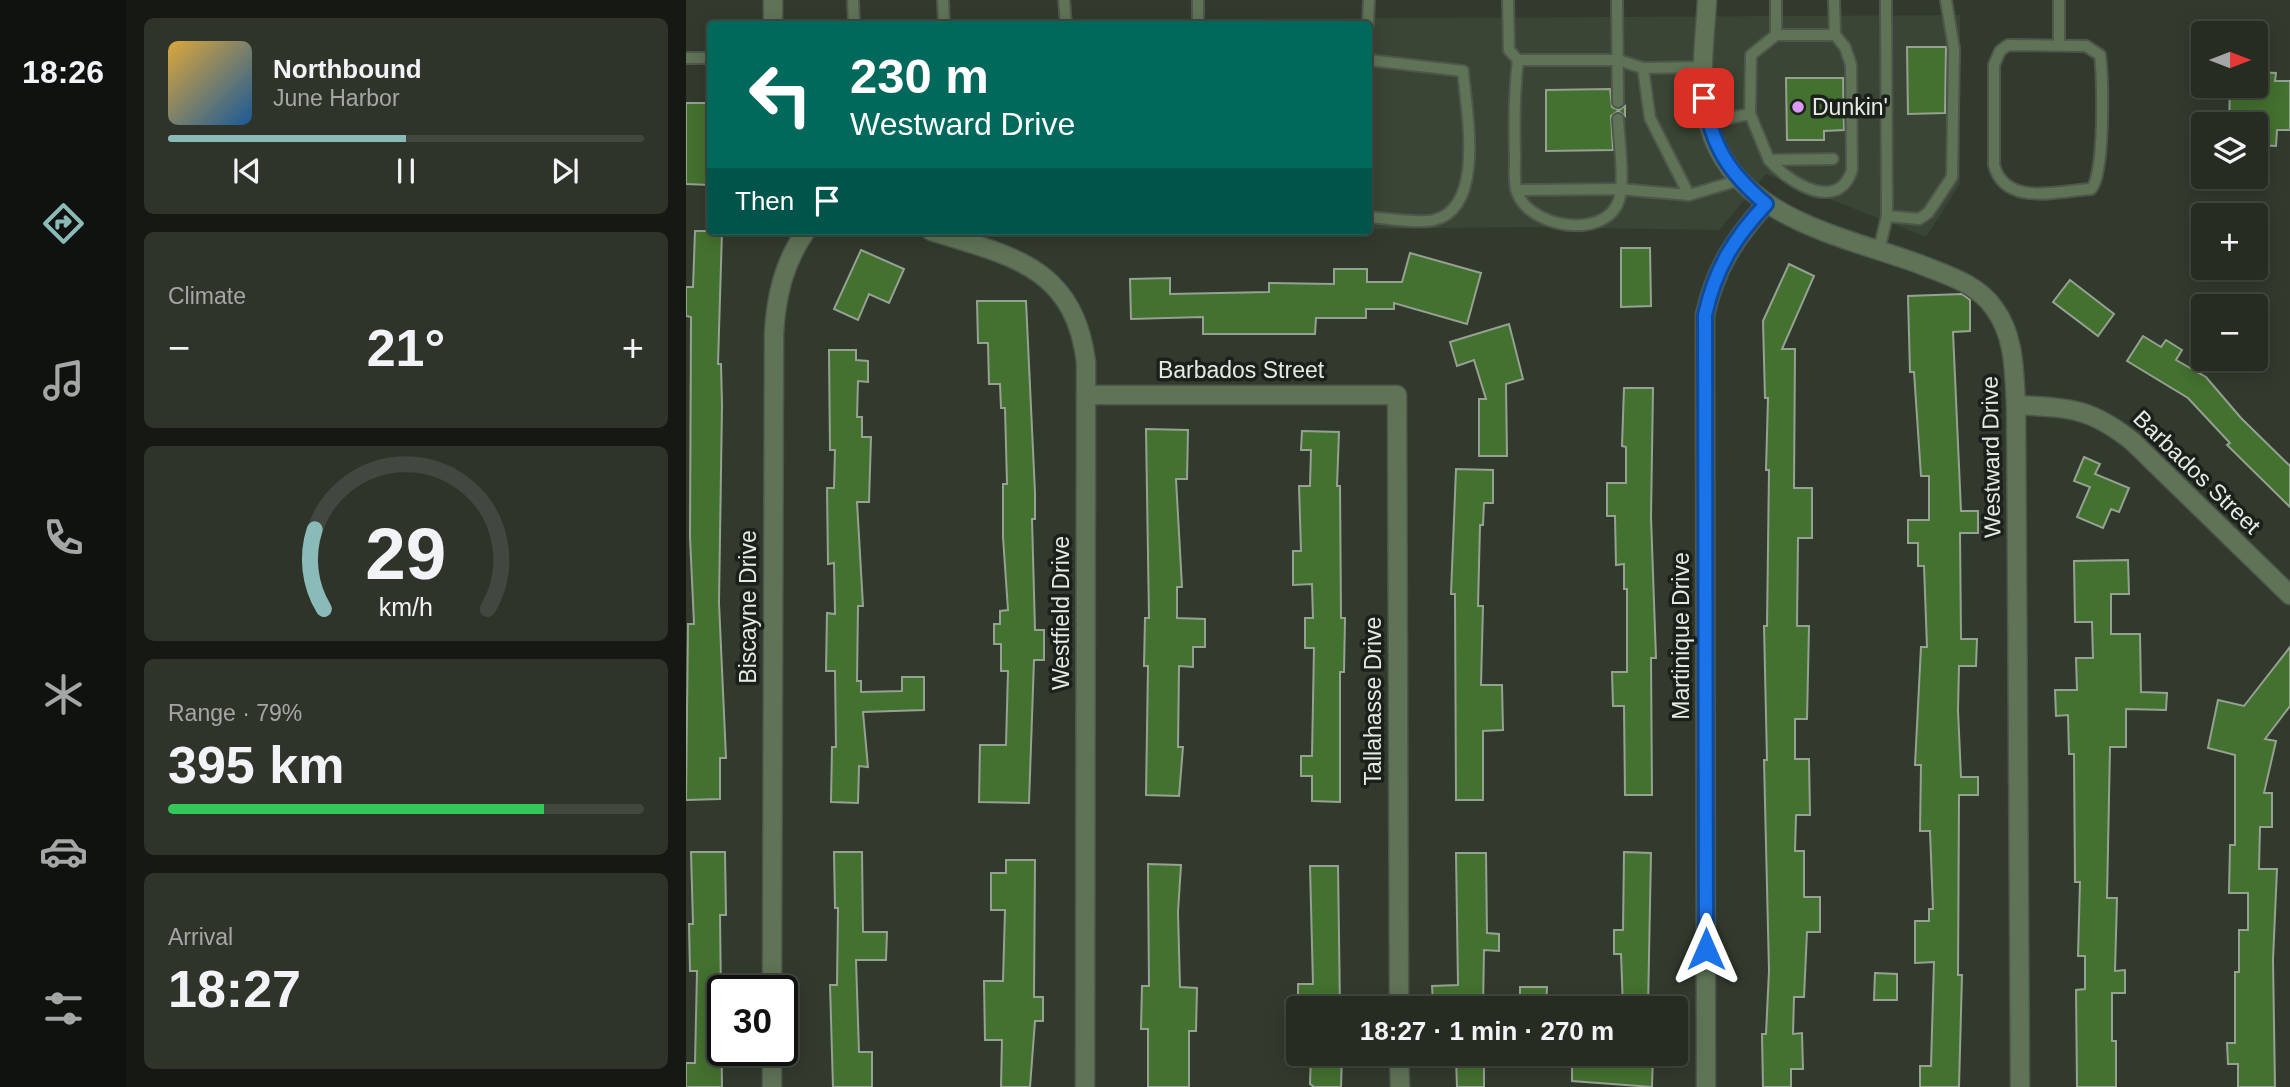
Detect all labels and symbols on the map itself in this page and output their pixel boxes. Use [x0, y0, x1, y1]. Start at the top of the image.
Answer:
north arrow [2191, 21, 2268, 98]
pin [1674, 68, 1734, 128]
place label: Dunkin' [1812, 94, 1888, 120]
marker: Dunkin' [1790, 99, 1806, 115]
street label: Barbados Street [1158, 357, 1325, 383]
street label: Westward Drive [1977, 376, 2005, 538]
street label: Barbados Street [2128, 405, 2266, 540]
street label: Biscayne Drive [735, 530, 761, 684]
street label: Westfield Drive [1048, 536, 1074, 690]
street label: Martinique Drive [1668, 552, 1694, 720]
street label: Tallahasse Drive [1360, 617, 1386, 785]
position arrow [1669, 912, 1743, 986]
speed limit sign: 30 [707, 975, 798, 1066]

